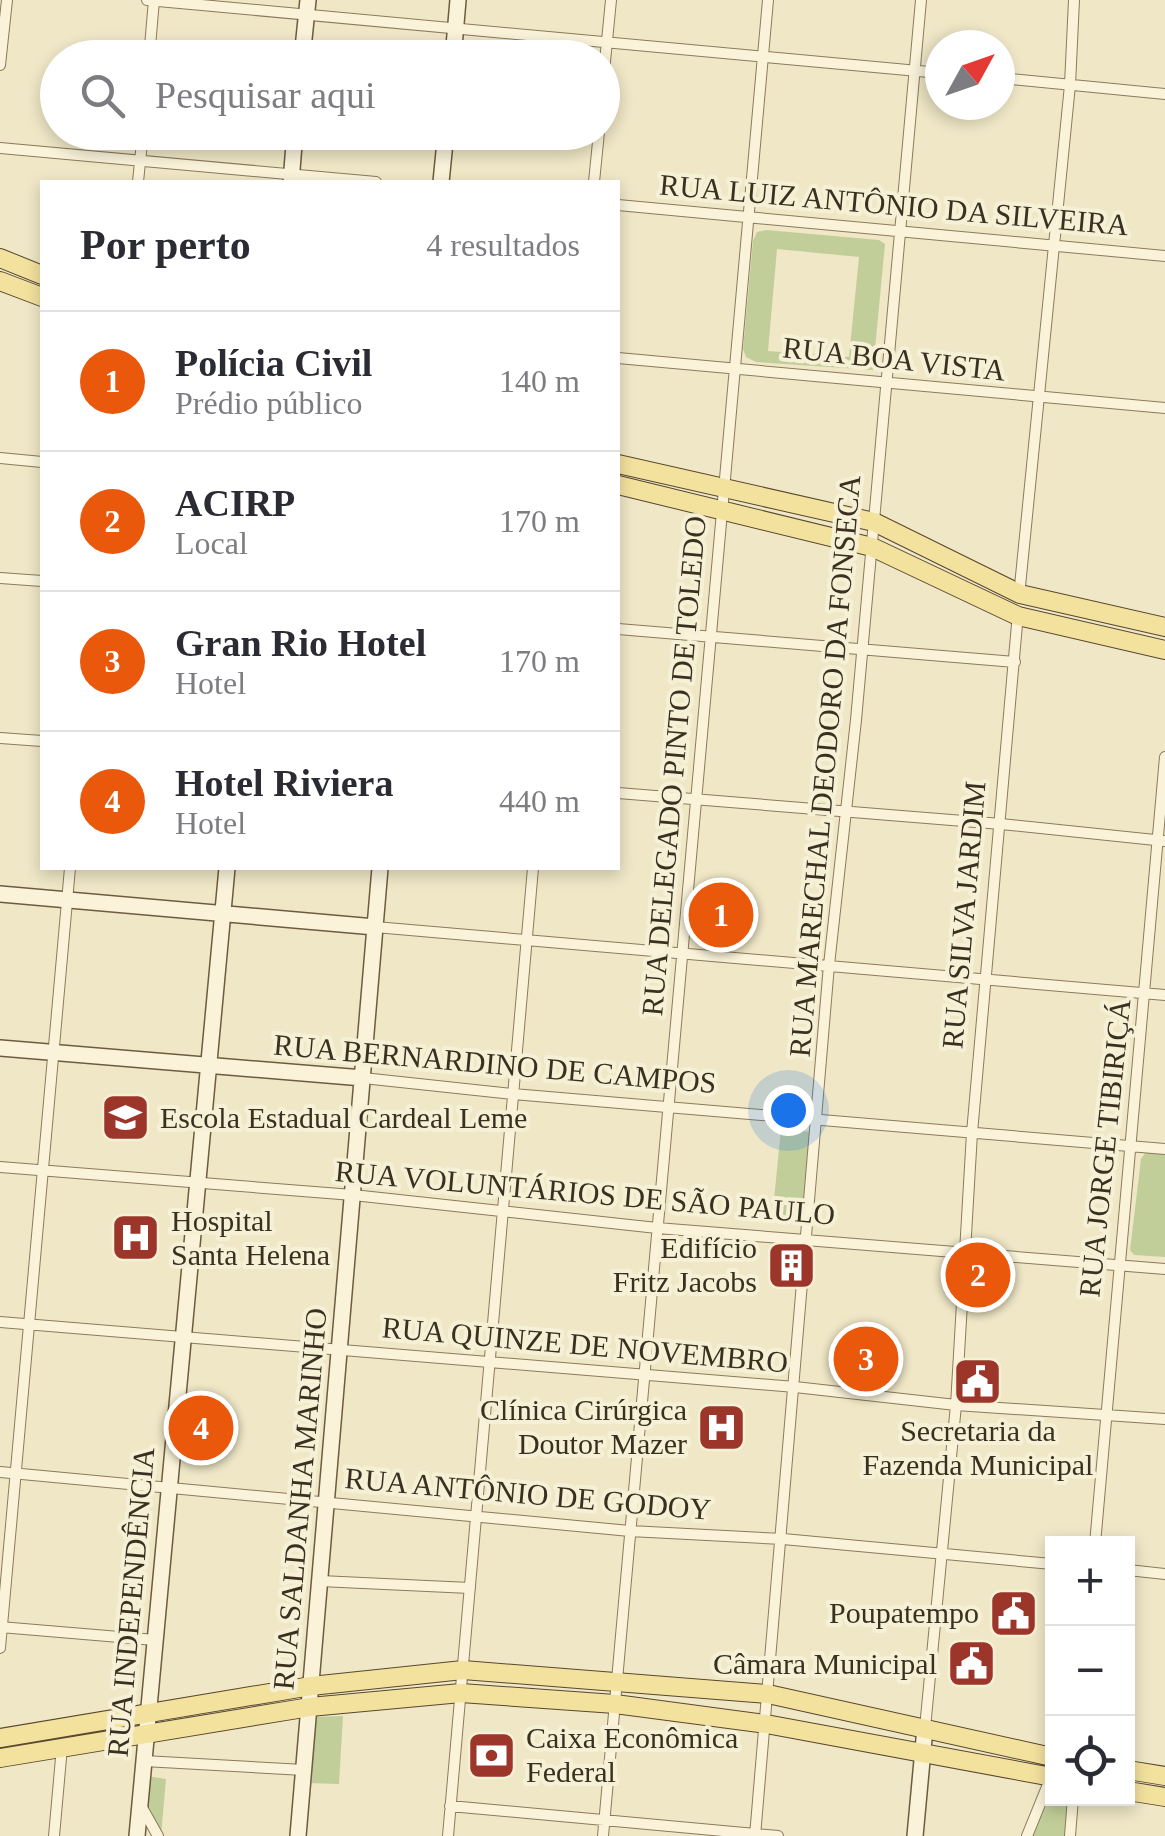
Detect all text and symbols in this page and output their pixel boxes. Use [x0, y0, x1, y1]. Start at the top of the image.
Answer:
north arrow [925, 30, 1015, 120]
search box [40, 40, 620, 150]
icon: search [75, 68, 130, 123]
text: Pesquisar aqui [155, 74, 376, 116]
street label: RUA LUIZ ANTÔNIO DA SILVEIRA [658, 168, 1130, 241]
text: Por perto [80, 222, 251, 268]
text: 4 resultados [426, 227, 580, 263]
street label: RUA BOA VISTA [781, 330, 1007, 387]
text: Polícia Civil [175, 342, 372, 384]
text: 1 [105, 363, 121, 399]
text: 140 m [499, 363, 580, 399]
text: Prédio público [175, 385, 363, 421]
street label: RUA MARECHAL DEODORO DA FONSECA [783, 473, 866, 1058]
text: ACIRP [175, 482, 295, 524]
text: 2 [105, 503, 121, 539]
text: 170 m [499, 503, 580, 539]
street label: RUA DELEGADO PINTO DE TOLEDO [635, 515, 712, 1017]
text: Local [175, 525, 248, 561]
text: Gran Rio Hotel [175, 622, 426, 664]
text: 3 [105, 643, 121, 679]
text: 170 m [499, 643, 580, 679]
text: Hotel [175, 665, 246, 701]
text: Hotel Riviera [175, 762, 393, 804]
street label: RUA SILVA JARDIM [935, 780, 992, 1050]
text: 4 [105, 783, 121, 819]
text: 440 m [499, 783, 580, 819]
text: Hotel [175, 805, 246, 841]
pin: 1 [688, 878, 754, 952]
street label: RUA JORGE TIBIRIÇÁ [1072, 997, 1137, 1299]
street label: RUA BERNARDINO DE CAMPOS [272, 1028, 718, 1099]
your location [763, 1085, 814, 1136]
school or university icon: Escola Estadual Cardeal Leme [99, 1092, 151, 1144]
place label: Escola Estadual Cardeal Leme [160, 1101, 527, 1134]
street label: RUA VOLUNTÁRIOS DE SÃO PAULO [334, 1154, 836, 1231]
place label: Hospital Santa Helena [171, 1204, 330, 1271]
hospital icon: Hospital Santa Helena [110, 1212, 162, 1264]
place label: Edifício Fritz Jacobs [613, 1231, 757, 1298]
pin: 2 [946, 1238, 1010, 1312]
building icon: Edifício Fritz Jacobs [766, 1239, 818, 1291]
street label: RUA SALDANHA MARINHO [266, 1307, 333, 1691]
street label: RUA QUINZE DE NOVEMBRO [381, 1310, 789, 1379]
pin: 3 [834, 1322, 898, 1396]
public building icon: Secretaria da Fazenda Municipal [952, 1356, 1004, 1408]
pin: 4 [168, 1390, 234, 1466]
place label: Clínica Cirúrgica Doutor Mazer [480, 1393, 687, 1460]
hospital icon: Clínica Cirúrgica Doutor Mazer [696, 1401, 748, 1453]
place label: Secretaria da Fazenda Municipal [863, 1414, 1093, 1481]
street label: RUA INDEPENDÊNCIA [101, 1445, 161, 1758]
street label: RUA ANTÔNIO DE GODOY [344, 1461, 713, 1526]
map controls [1045, 1536, 1135, 1806]
button: + [1045, 1536, 1135, 1626]
public building icon: Poupatempo [988, 1587, 1040, 1639]
place label: Poupatempo [829, 1596, 979, 1629]
button: − [1045, 1626, 1135, 1716]
public building icon: Câmara Municipal [946, 1638, 998, 1690]
place label: Câmara Municipal [713, 1647, 937, 1680]
button: locate [1045, 1716, 1135, 1806]
place label: Caixa Econômica Federal [526, 1721, 738, 1788]
bank icon: Caixa Econômica Federal [465, 1729, 517, 1781]

